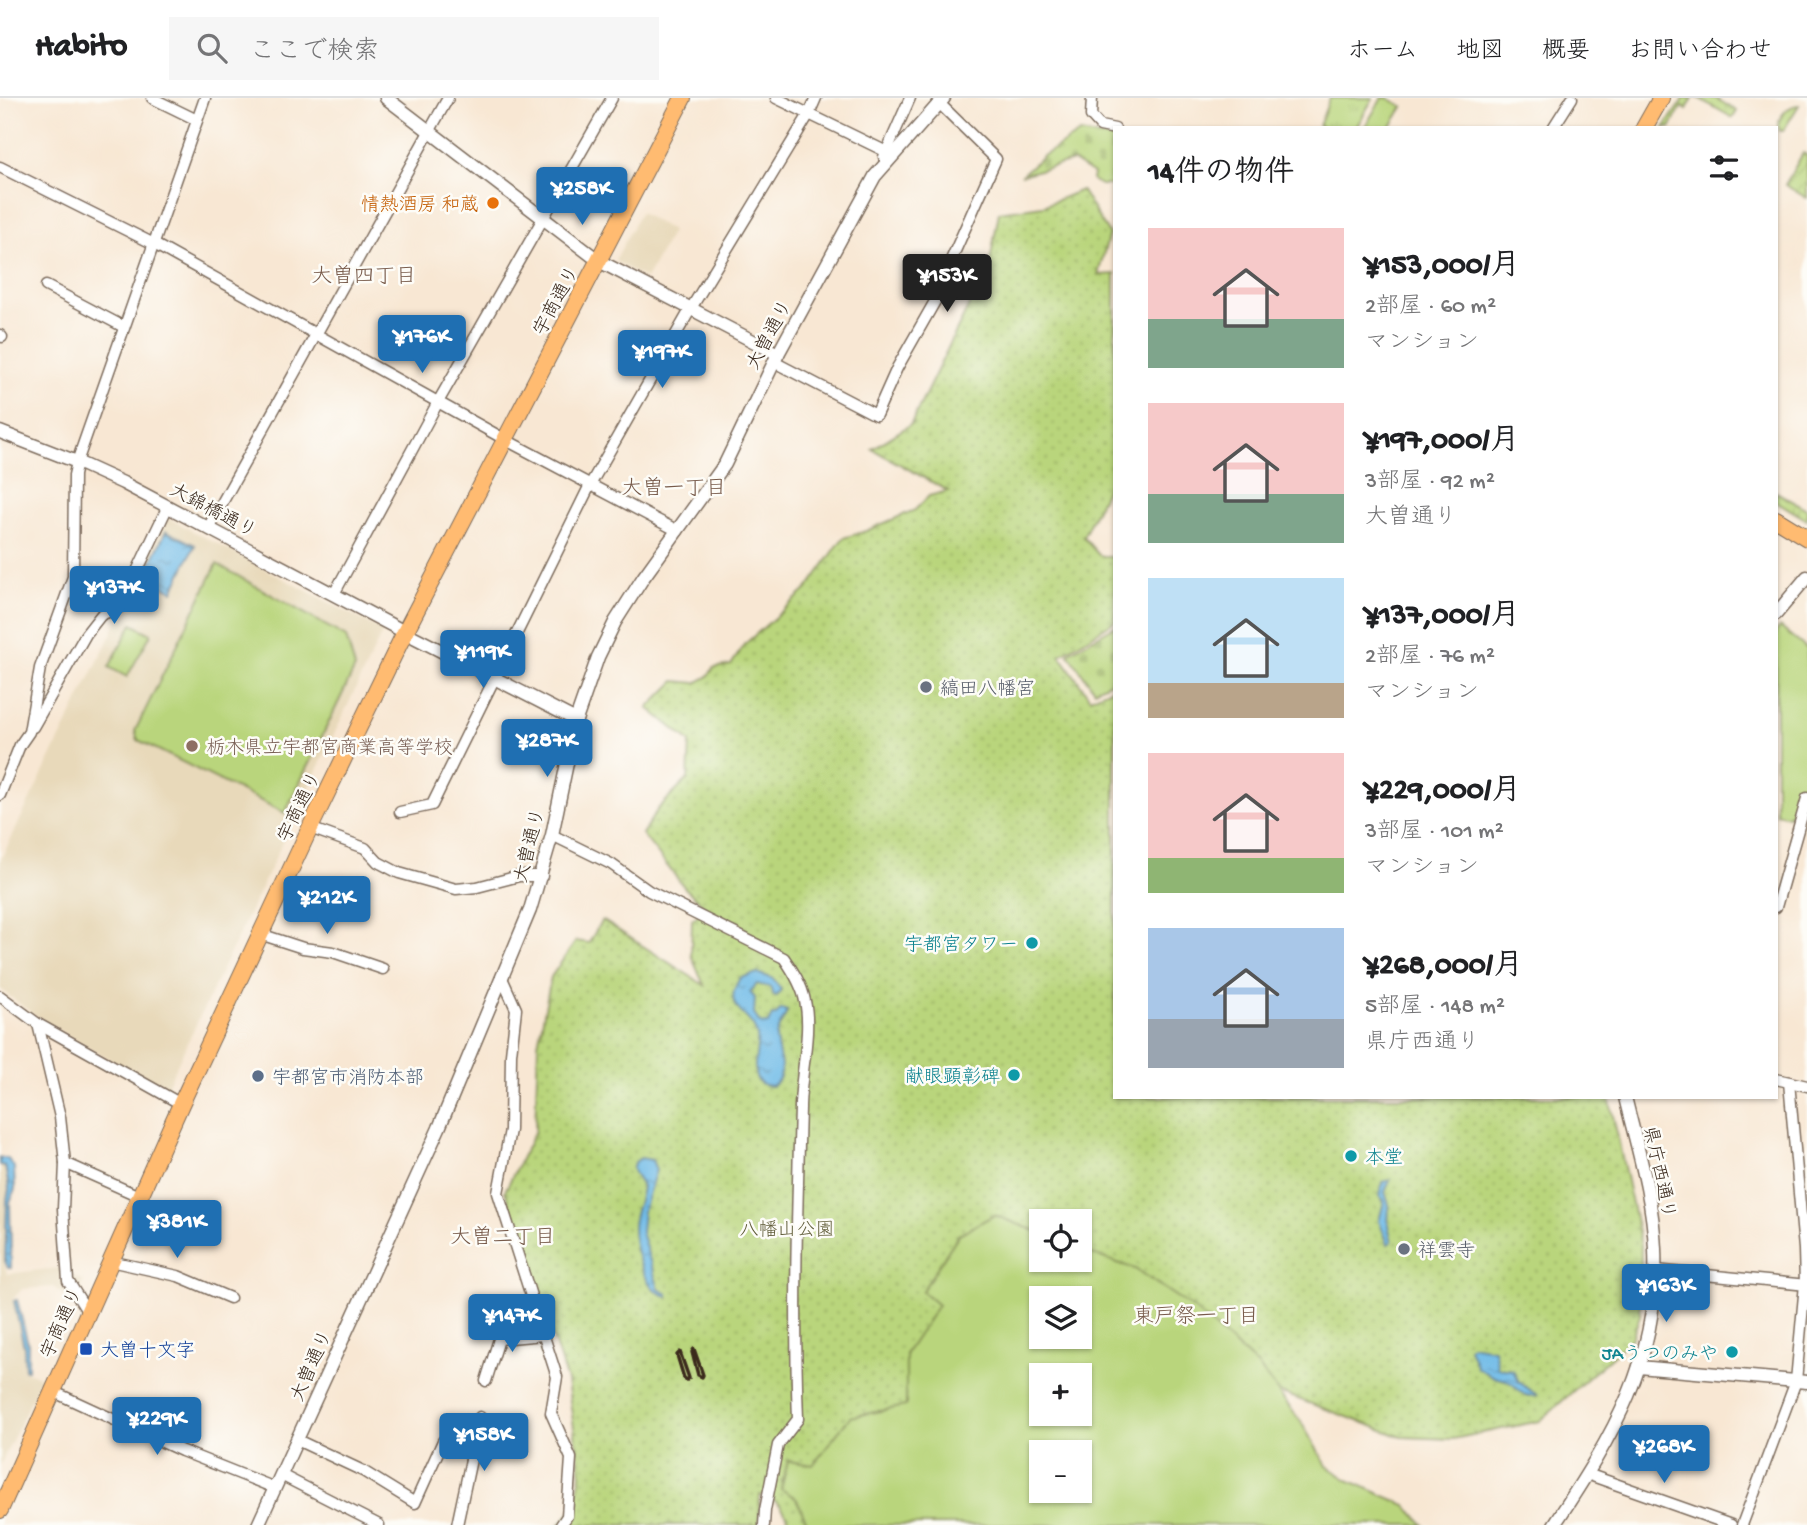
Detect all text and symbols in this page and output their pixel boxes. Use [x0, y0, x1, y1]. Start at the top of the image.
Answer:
search box [169, 17, 659, 80]
text: Habito [35, 29, 127, 67]
icon: search [193, 29, 231, 67]
text: ここで検索 [249, 38, 379, 69]
text: ホーム [1347, 38, 1418, 67]
text: 地図 [1456, 38, 1504, 67]
text: 概要 [1542, 38, 1590, 67]
text: お問い合わせ [1628, 38, 1772, 67]
icon: filters [1705, 149, 1743, 187]
text: 14件の物件 [1148, 157, 1294, 192]
pin: ¥258K [533, 167, 631, 227]
text: ¥258K [552, 176, 612, 203]
place label: 情熱酒房 和蔵 [361, 194, 479, 218]
marker: 情熱酒房 和蔵 [485, 195, 501, 211]
text: ¥153,000/月 [1365, 250, 1520, 285]
pin: ¥153K [898, 254, 996, 314]
icon: home [1204, 256, 1288, 340]
street label: 宇商通り [529, 262, 586, 341]
text: ¥153K [919, 263, 975, 290]
district label: 大曽四丁目 [312, 264, 417, 291]
text: 2部屋 · 60 m² [1365, 294, 1496, 321]
street label: 大曽通り [742, 296, 799, 375]
pin: ¥176K [373, 316, 471, 375]
text: ¥176K [394, 324, 450, 351]
pin: ¥197K [613, 330, 711, 390]
text: マンション [1365, 330, 1479, 357]
text: ¥197K [634, 339, 690, 366]
text: ¥197,000/月 [1365, 425, 1519, 460]
icon: home [1204, 431, 1288, 515]
text: 3部屋 · 92 m² [1365, 469, 1495, 496]
district label: 大曽一丁目 [622, 476, 727, 503]
street label: 大錦橋通り [165, 479, 260, 545]
text: 大曽通り [1365, 505, 1457, 532]
pin: ¥137K [65, 566, 163, 626]
text: ¥137K [86, 575, 142, 602]
text: ¥137,000/月 [1365, 600, 1520, 635]
icon: home [1204, 606, 1288, 690]
pin: ¥119K [434, 630, 532, 690]
text: ¥119K [456, 639, 510, 666]
text: 2部屋 · 76 m² [1365, 644, 1495, 671]
place label: 縞田八幡宮 [940, 678, 1035, 702]
marker: 縞田八幡宮 [918, 679, 934, 695]
text: マンション [1365, 680, 1479, 707]
pin: ¥287K [498, 720, 596, 779]
text: ¥287K [517, 728, 577, 755]
place label: 栃木県立宇都宮商業高等学校 [206, 737, 453, 761]
marker: 栃木県立宇都宮商業高等学校 [184, 738, 200, 754]
street label: 宇商通り [273, 768, 328, 847]
text: ¥229,000/月 [1365, 775, 1521, 810]
icon: home [1204, 781, 1288, 865]
street label: 大曽通り [510, 806, 552, 886]
text: 3部屋 · 101 m² [1365, 819, 1504, 846]
text: マンション [1365, 855, 1479, 882]
pin: ¥212K [278, 876, 376, 936]
text: ¥212K [299, 885, 355, 912]
place label: 宇都宮タワー [904, 934, 1018, 958]
marker: 宇都宮タワー [1024, 935, 1040, 951]
text: ¥268,000/月 [1365, 950, 1523, 985]
icon: home [1204, 956, 1288, 1040]
text: 5部屋 · 148 m² [1365, 994, 1505, 1021]
text: 県庁西通り [1365, 1030, 1480, 1057]
place label: 献眼顕彰碑 [905, 1066, 1000, 1090]
place label: 宇都宮市消防本部 [272, 1067, 424, 1091]
marker: 献眼顕彰碑 [1006, 1067, 1022, 1083]
marker: 宇都宮市消防本部 [250, 1068, 266, 1084]
street label: 県庁西通り [1636, 1124, 1680, 1222]
place label: 本堂 [1365, 1147, 1403, 1171]
marker: 本堂 [1343, 1148, 1359, 1164]
pin: ¥381K [128, 1200, 226, 1260]
text: ¥381K [148, 1209, 206, 1236]
map controls [1029, 1209, 1092, 1503]
button: locate [1029, 1209, 1092, 1272]
park label: 八幡山公園 [739, 1220, 835, 1243]
district label: 大曽二丁目 [451, 1225, 556, 1252]
place label: 祥雲寺 [1418, 1240, 1475, 1264]
marker: 祥雲寺 [1396, 1241, 1412, 1257]
pin: ¥163K [1617, 1264, 1715, 1324]
text: ¥163K [1638, 1273, 1694, 1300]
street label: 宇商通り [36, 1284, 89, 1363]
button: layers [1029, 1286, 1092, 1349]
pin: ¥147K [463, 1294, 561, 1354]
text: ¥147K [484, 1303, 540, 1330]
district label: 東戸祭一丁目 [1133, 1304, 1259, 1331]
street label: 大曽通り [286, 1327, 339, 1406]
place label: 大曽十文字 [100, 1340, 195, 1364]
marker: 大曽十文字 [78, 1341, 94, 1357]
place label: JAうつのみや [1602, 1344, 1718, 1367]
marker: JAうつのみや [1724, 1344, 1740, 1360]
button: + [1029, 1363, 1092, 1426]
pin: ¥229K [108, 1398, 206, 1457]
text: ¥229K [128, 1406, 186, 1433]
pin: ¥158K [435, 1414, 533, 1473]
text: ¥158K [455, 1422, 513, 1449]
pin: ¥268K [1615, 1426, 1713, 1485]
text: ¥268K [1635, 1434, 1693, 1461]
button: − [1029, 1440, 1092, 1503]

